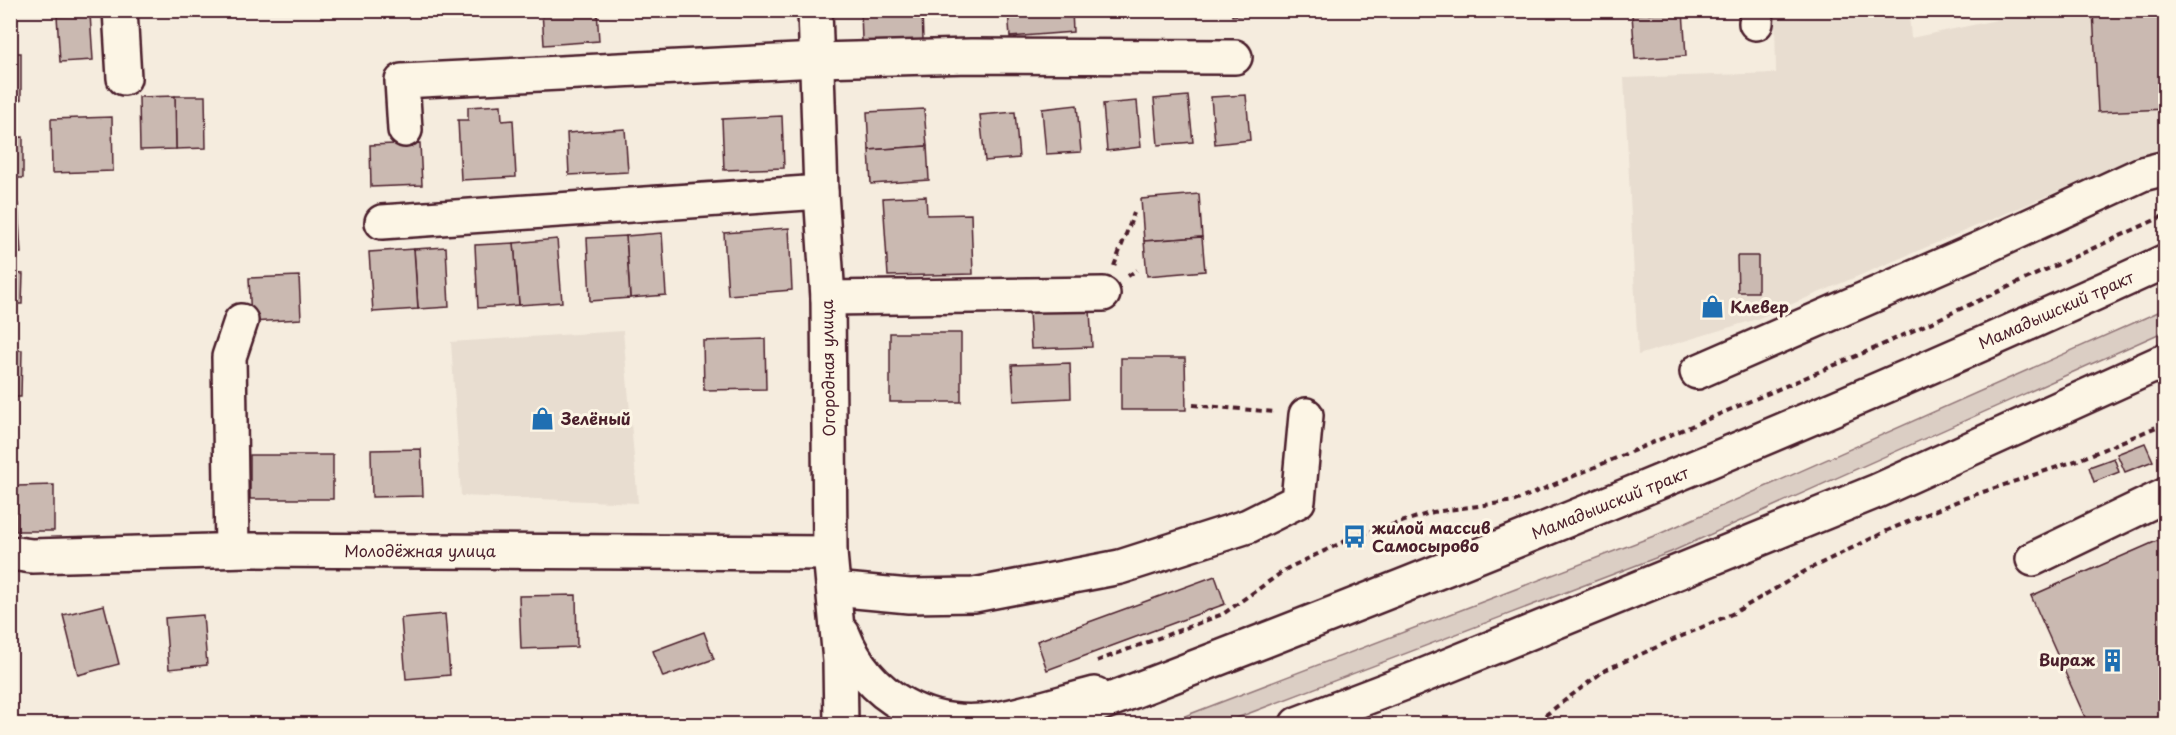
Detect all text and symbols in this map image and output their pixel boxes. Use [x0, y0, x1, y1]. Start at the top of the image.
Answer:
street label: Мамадышский тракт [1974, 264, 2138, 354]
shop icon: Клевер [1699, 294, 1725, 320]
place label: Клевер [1730, 294, 1789, 318]
street label: Огородная улица [814, 299, 840, 437]
shop icon: Зелёный [530, 406, 556, 432]
place label: Зелёный [560, 406, 631, 430]
street label: Мамадышский тракт [1527, 459, 1692, 545]
place label: жилой массив Самосырово [1372, 515, 1491, 557]
bus stop icon: жилой массив Самосырово [1341, 524, 1367, 550]
street label: Молодёжная улица [344, 538, 496, 562]
place label: Вираж [2039, 647, 2096, 671]
building icon: Вираж [2100, 647, 2126, 673]

